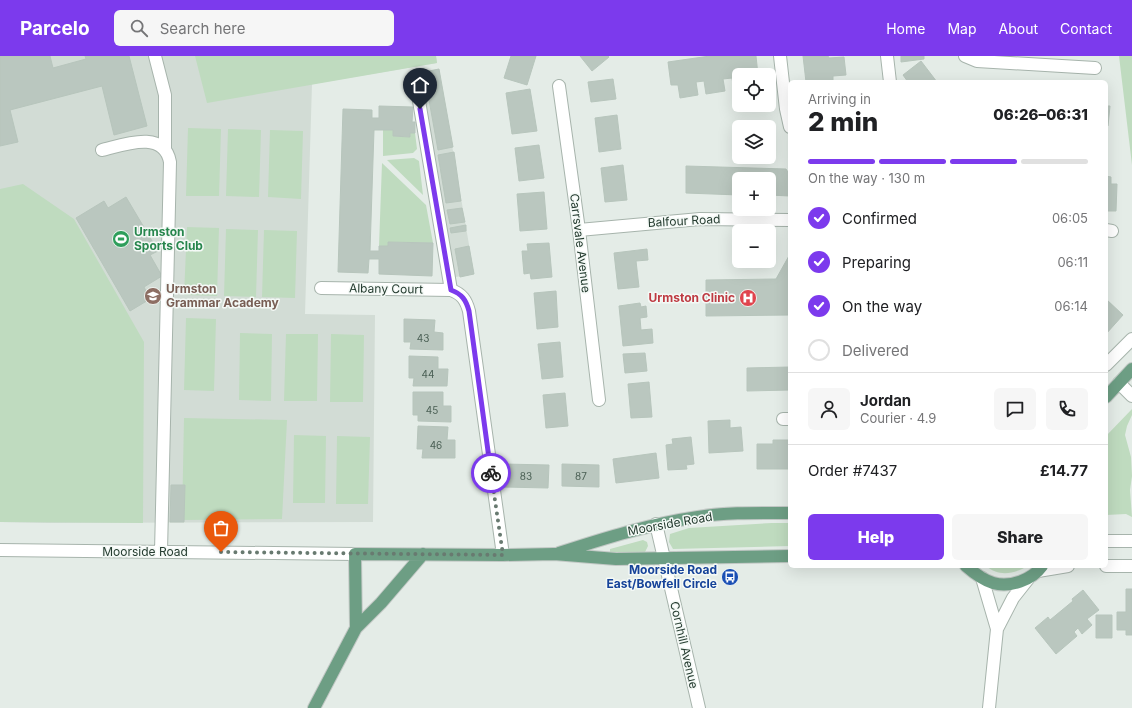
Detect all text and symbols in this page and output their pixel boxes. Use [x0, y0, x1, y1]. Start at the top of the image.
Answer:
search box [114, 10, 394, 46]
text: Parcelo [20, 17, 90, 40]
icon: search [128, 17, 150, 39]
text: Search here [160, 19, 245, 38]
text: Home [886, 20, 925, 37]
text: Map [947, 20, 977, 37]
text: About [999, 20, 1038, 37]
text: Contact [1060, 20, 1112, 37]
pin [403, 68, 437, 109]
map controls [732, 68, 776, 268]
button: locate [732, 68, 776, 112]
icon: home [409, 74, 431, 96]
text: Arriving in [808, 91, 871, 107]
text: 06:26–06:31 [993, 105, 1088, 124]
text: 2 min [808, 106, 878, 137]
button: layers [732, 120, 776, 164]
text: On the way · 130 m [808, 170, 925, 186]
button: + [732, 172, 776, 216]
street label: Carrsvale Avenue [567, 192, 594, 293]
icon: check [808, 207, 830, 229]
text: Confirmed [842, 209, 917, 228]
text: 06:05 [1052, 210, 1088, 226]
street label: Balfour Road [647, 211, 721, 230]
place label: Urmston Sports Club [134, 224, 203, 253]
button: − [732, 224, 776, 268]
sports icon: Urmston Sports Club [111, 229, 131, 249]
icon: check [808, 251, 830, 273]
text: Preparing [842, 253, 911, 272]
text: 06:11 [1057, 254, 1088, 270]
street label: Albany Court [349, 280, 423, 297]
place label: Urmston Grammar Academy [166, 281, 280, 310]
school or university icon: Urmston Grammar Academy [143, 286, 163, 306]
hospital icon: Urmston Clinic [738, 288, 758, 308]
place label: Urmston Clinic [648, 290, 735, 305]
icon: check [808, 295, 830, 317]
text: On the way [842, 297, 922, 316]
text: 06:14 [1054, 298, 1088, 314]
house number: 43 [417, 332, 429, 344]
text: Delivered [842, 341, 909, 360]
house number: 44 [422, 368, 434, 380]
button: person [808, 388, 850, 430]
button: chat [994, 388, 1036, 430]
button: phone [1046, 388, 1088, 430]
text: Jordan [860, 391, 911, 410]
house number: 45 [426, 404, 438, 416]
text: Courier · 4.9 [860, 410, 936, 426]
house number: 46 [430, 439, 442, 451]
courier [471, 453, 511, 493]
text: Order #7437 [808, 461, 897, 480]
text: £14.77 [1040, 461, 1088, 480]
icon: bike [480, 462, 502, 484]
house number: 83 [520, 470, 532, 482]
house number: 87 [575, 470, 587, 482]
street label: Moorside Road [626, 509, 713, 538]
pin [204, 511, 238, 552]
button: Help [808, 514, 944, 560]
button: Share [952, 514, 1088, 560]
icon: bag [210, 517, 232, 539]
street label: Moorside Road [102, 544, 188, 559]
place label: Moorside Road East/Bowfell Circle [606, 562, 717, 591]
bus stop icon: Moorside Road East/Bowfell Circle [720, 567, 740, 587]
street label: Cornhill Avenue [667, 600, 702, 690]

